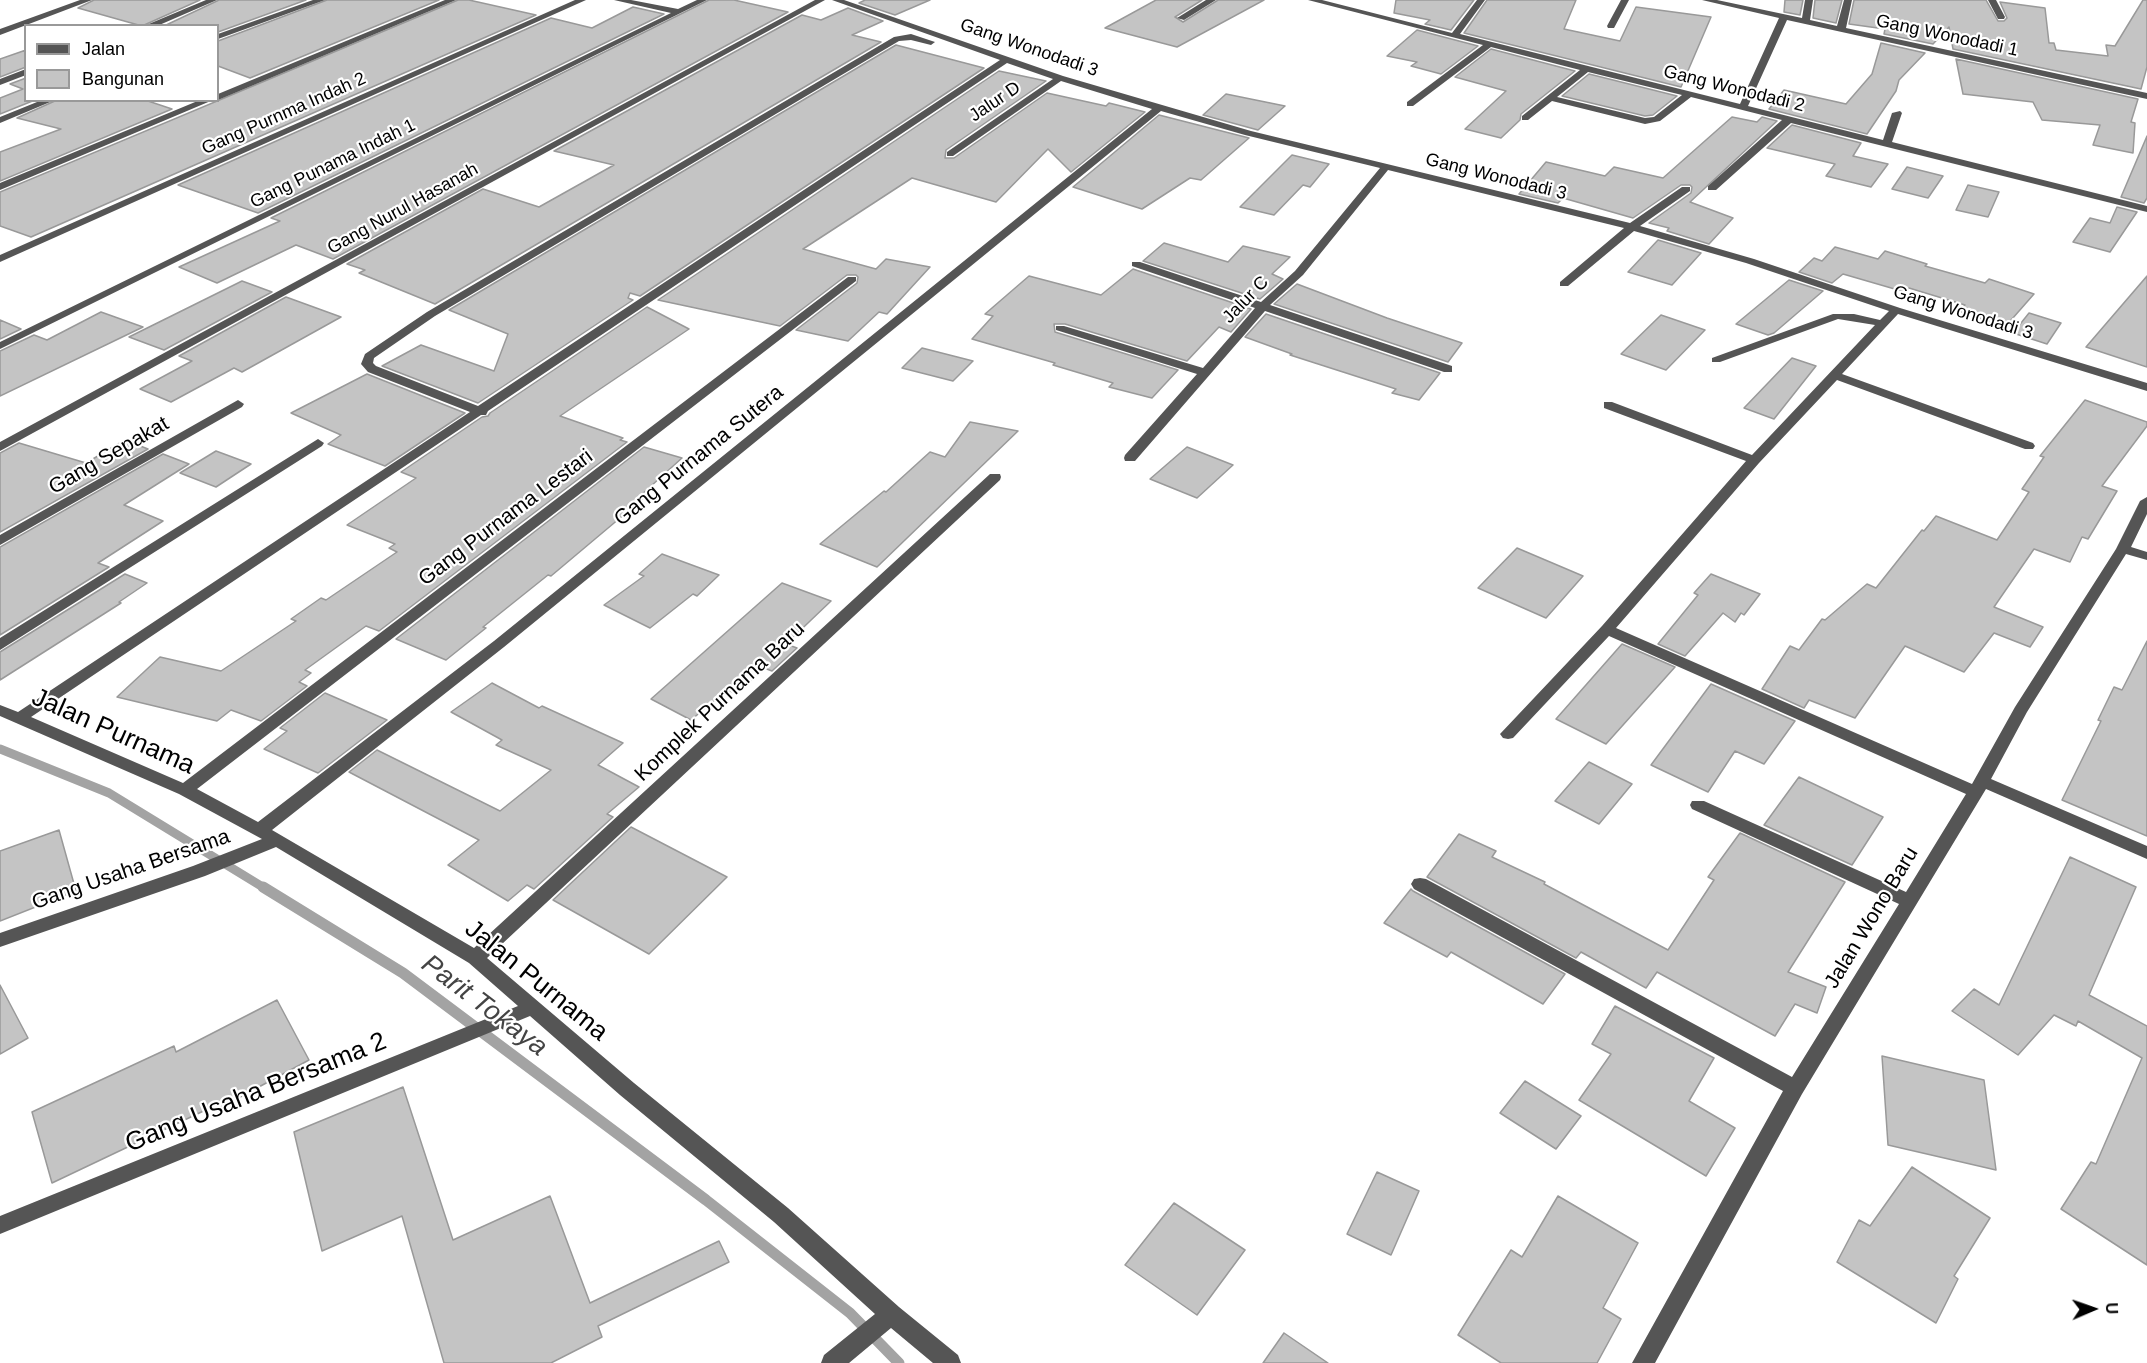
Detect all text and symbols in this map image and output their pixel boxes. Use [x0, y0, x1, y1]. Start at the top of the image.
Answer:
street label: Gang Wonodadi 1 [1874, 10, 2020, 62]
street label: Gang Wonodadi 3 [957, 14, 1101, 82]
legend [24, 24, 219, 102]
text: Jalan [82, 39, 125, 59]
street label: Gang Wonodadi 2 [1661, 61, 1807, 117]
street label: Gang Purnma Indah 2 [199, 68, 369, 160]
text: Bangunan [82, 69, 164, 89]
street label: Jalur D [965, 77, 1025, 127]
street label: Gang Punama Indah 1 [247, 115, 419, 213]
street label: Gang Wonodadi 3 [1423, 149, 1569, 205]
street label: Gang Nurul Hasanah [324, 159, 482, 259]
street label: Jalur C [1218, 272, 1274, 328]
street label: Gang Wonodadi 3 [1891, 282, 2035, 344]
street label: Gang Purnama Sutera [609, 380, 789, 532]
street label: Gang Sepakat [45, 412, 173, 500]
street label: Gang Purnama Lestari [414, 444, 598, 592]
street label: Komplek Purnama Baru [630, 617, 810, 787]
street label: Jalan Purnama [27, 682, 199, 782]
street label: Gang Usaha Bersama [29, 824, 233, 916]
street label: Jalan Wono Baru [1820, 843, 1924, 993]
street label: Jalan Purnama [458, 914, 614, 1048]
water label: Parit Tokaya [415, 948, 553, 1064]
street label: Gang Usaha Bersama 2 [121, 1026, 391, 1160]
north arrow [2063, 1279, 2123, 1339]
text: U [2103, 1302, 2120, 1314]

